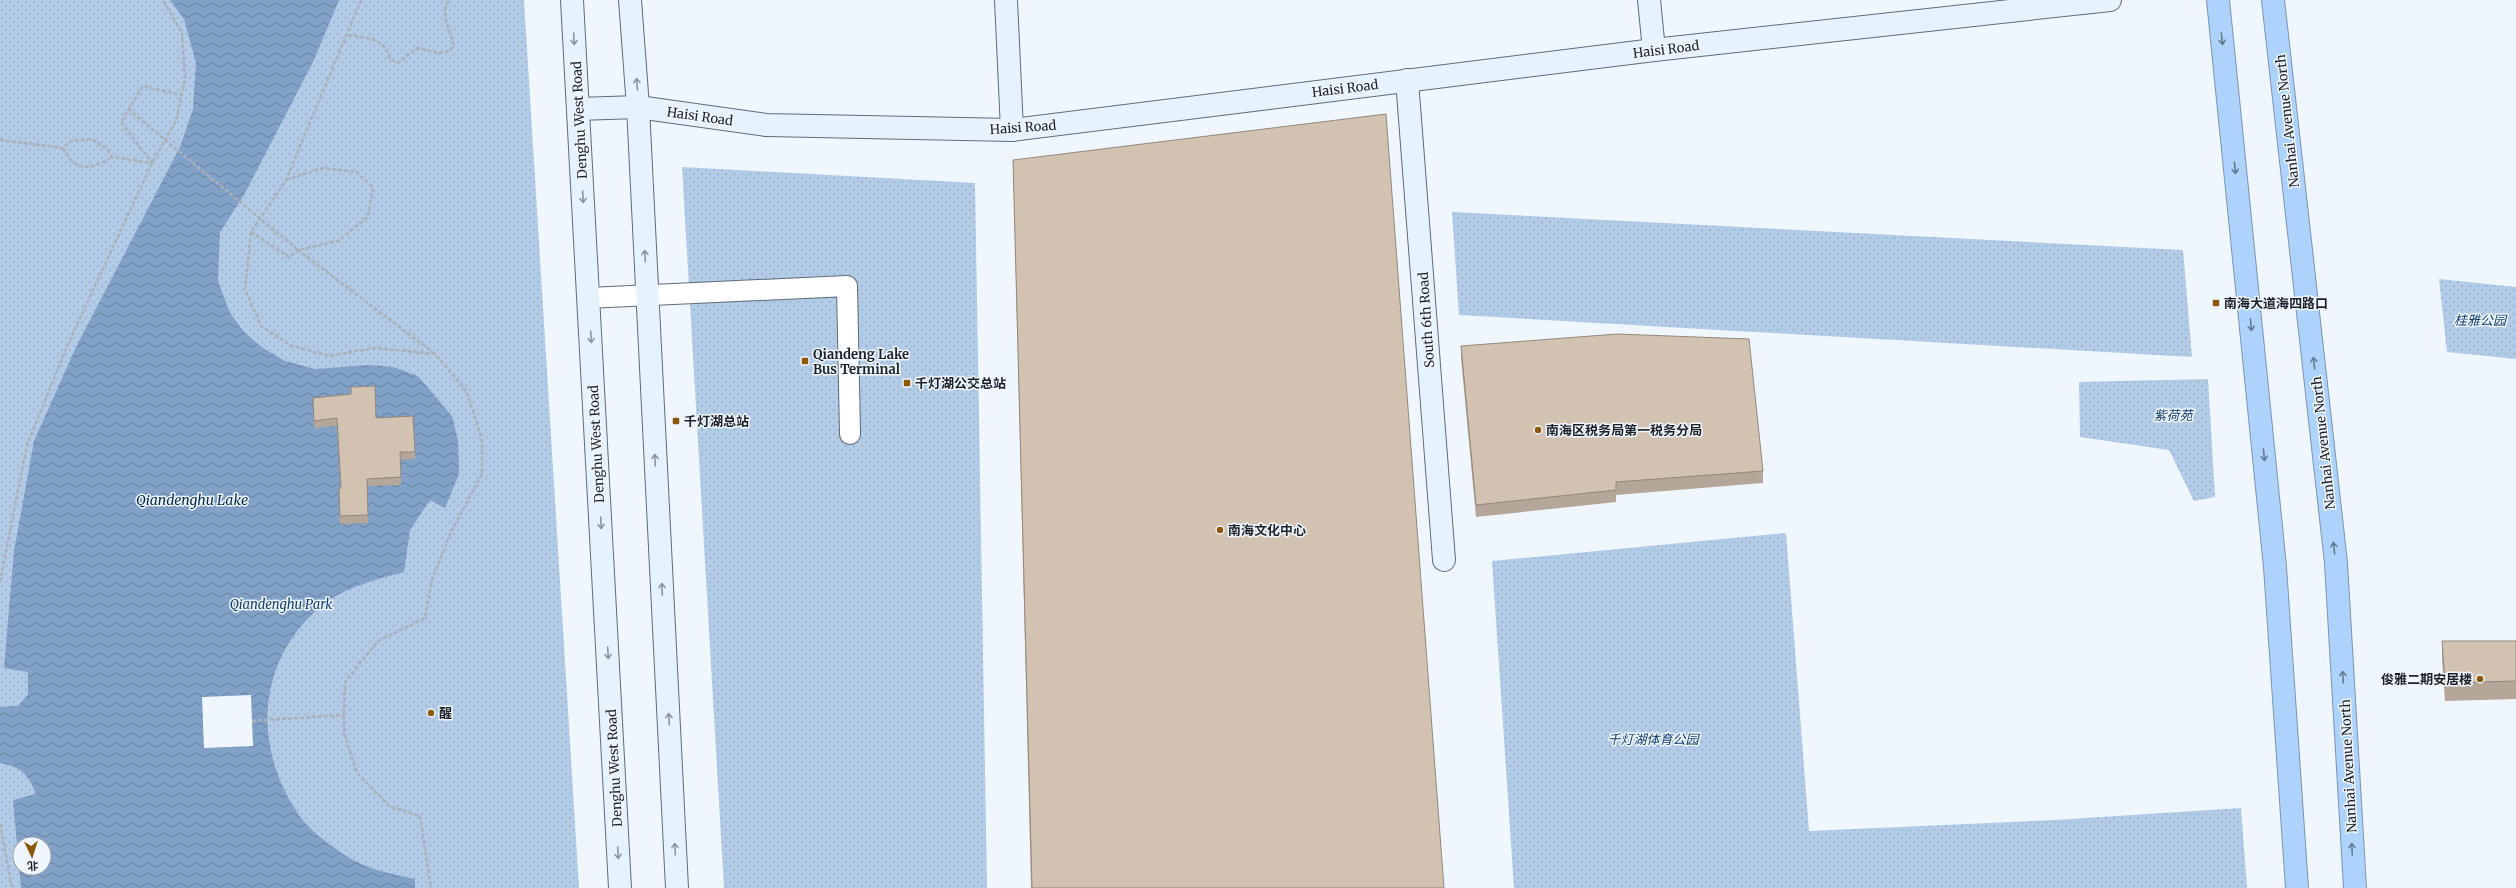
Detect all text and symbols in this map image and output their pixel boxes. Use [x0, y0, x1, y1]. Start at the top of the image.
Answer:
one-way arrow [571, 32, 578, 45]
one-way arrow [2219, 32, 2226, 45]
street label: Haisi Road [1632, 37, 1700, 62]
street label: Nanhai Avenue North [2272, 53, 2303, 188]
street label: Denghu West Road [568, 60, 591, 179]
street label: Haisi Road [1311, 76, 1379, 101]
one-way arrow [633, 78, 640, 91]
street label: Haisi Road [666, 103, 734, 130]
street label: Haisi Road [989, 117, 1057, 138]
one-way arrow [2232, 161, 2239, 174]
one-way arrow [579, 190, 586, 203]
one-way arrow [641, 250, 649, 263]
street label: South 6th Road [1415, 271, 1438, 368]
place label: 南海大道海四路口 [2224, 295, 2328, 312]
marker: 南海大道海四路口 [2211, 298, 2221, 308]
park label: 桂雅公园 [2454, 312, 2508, 329]
one-way arrow [2247, 318, 2255, 331]
one-way arrow [587, 330, 594, 343]
place label: Qiandeng Lake Bus Terminal [813, 346, 909, 378]
marker: Qiandeng Lake Bus Terminal [800, 356, 810, 366]
one-way arrow [2310, 357, 2318, 370]
place label: 千灯湖公交总站 [915, 375, 1006, 392]
street label: Nanhai Avenue North [2308, 375, 2339, 510]
marker: 千灯湖公交总站 [902, 378, 912, 388]
street label: Denghu West Road [585, 384, 608, 503]
park label: 紫荷苑 [2153, 407, 2194, 424]
place label: 千灯湖总站 [684, 413, 749, 430]
marker: 千灯湖总站 [671, 416, 681, 426]
place label: 南海区税务局第一税务分局 [1546, 422, 1702, 439]
marker: 南海区税务局第一税务分局 [1533, 425, 1543, 435]
one-way arrow [2260, 448, 2268, 461]
one-way arrow [652, 454, 659, 467]
water label: Qiandenghu Lake [136, 491, 248, 509]
one-way arrow [597, 516, 604, 529]
place label: 南海文化中心 [1228, 522, 1306, 539]
marker: 南海文化中心 [1215, 525, 1225, 535]
one-way arrow [2331, 542, 2338, 555]
one-way arrow [658, 583, 666, 596]
park label: Qiandenghu Park [230, 596, 332, 613]
one-way arrow [604, 646, 611, 659]
one-way arrow [2339, 671, 2346, 684]
place label: 俊雅二期安居楼 [2381, 671, 2472, 688]
marker: 俊雅二期安居楼 [2475, 674, 2485, 684]
street label: Nanhai Avenue North [2336, 698, 2360, 833]
place label: 醒 [439, 705, 452, 722]
marker: 醒 [426, 708, 436, 718]
street label: Denghu West Road [603, 708, 626, 827]
one-way arrow [665, 713, 672, 726]
park label: 千灯湖体育公园 [1607, 731, 1700, 748]
north arrow [12, 836, 52, 876]
one-way arrow [672, 843, 679, 856]
one-way arrow [2349, 843, 2356, 856]
one-way arrow [615, 846, 622, 859]
text: 北 [27, 859, 39, 873]

